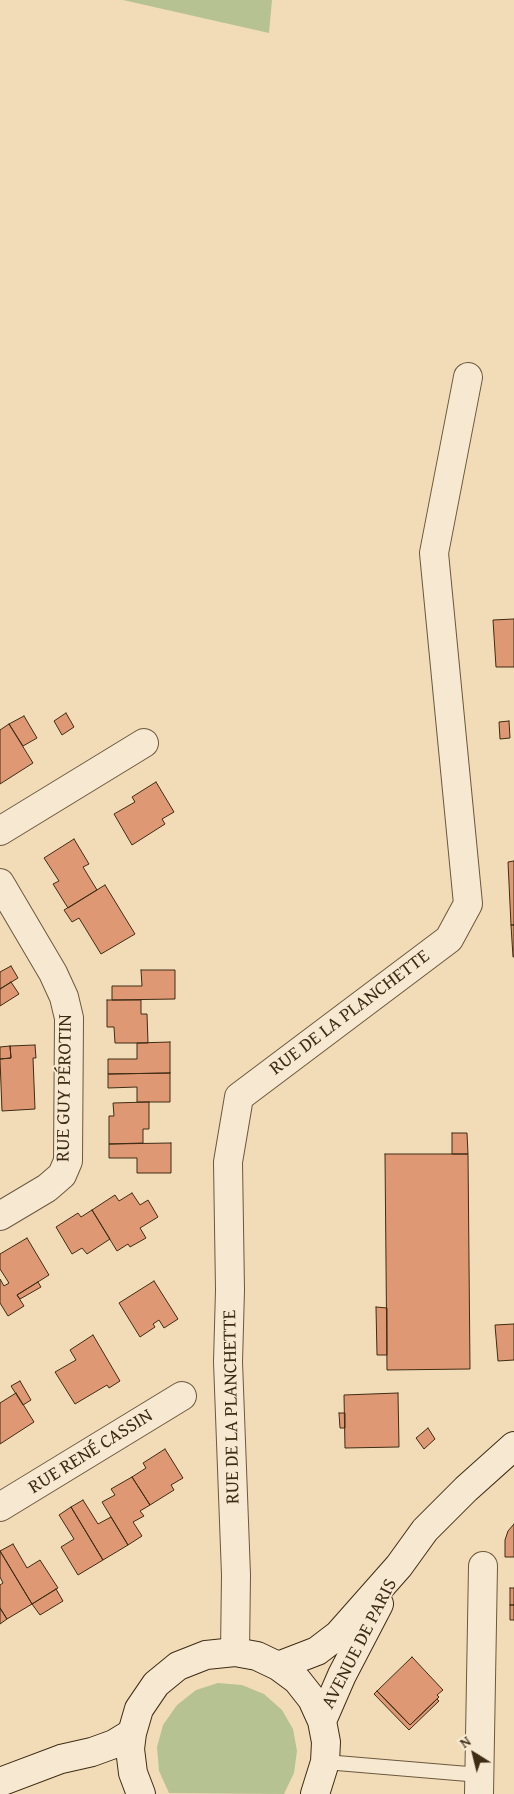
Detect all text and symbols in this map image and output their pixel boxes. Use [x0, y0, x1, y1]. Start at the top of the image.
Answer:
street label: RUE DE LA PLANCHETTE [266, 945, 434, 1081]
street label: RUE GUY PÉROTIN [52, 1014, 78, 1162]
street label: RUE DE LA PLANCHETTE [219, 1310, 245, 1504]
street label: RUE RENÉ CASSIN [25, 1405, 157, 1499]
street label: AVENUE DE PARIS [317, 1575, 403, 1713]
north arrow [449, 1729, 499, 1779]
text: N [456, 1731, 475, 1753]

